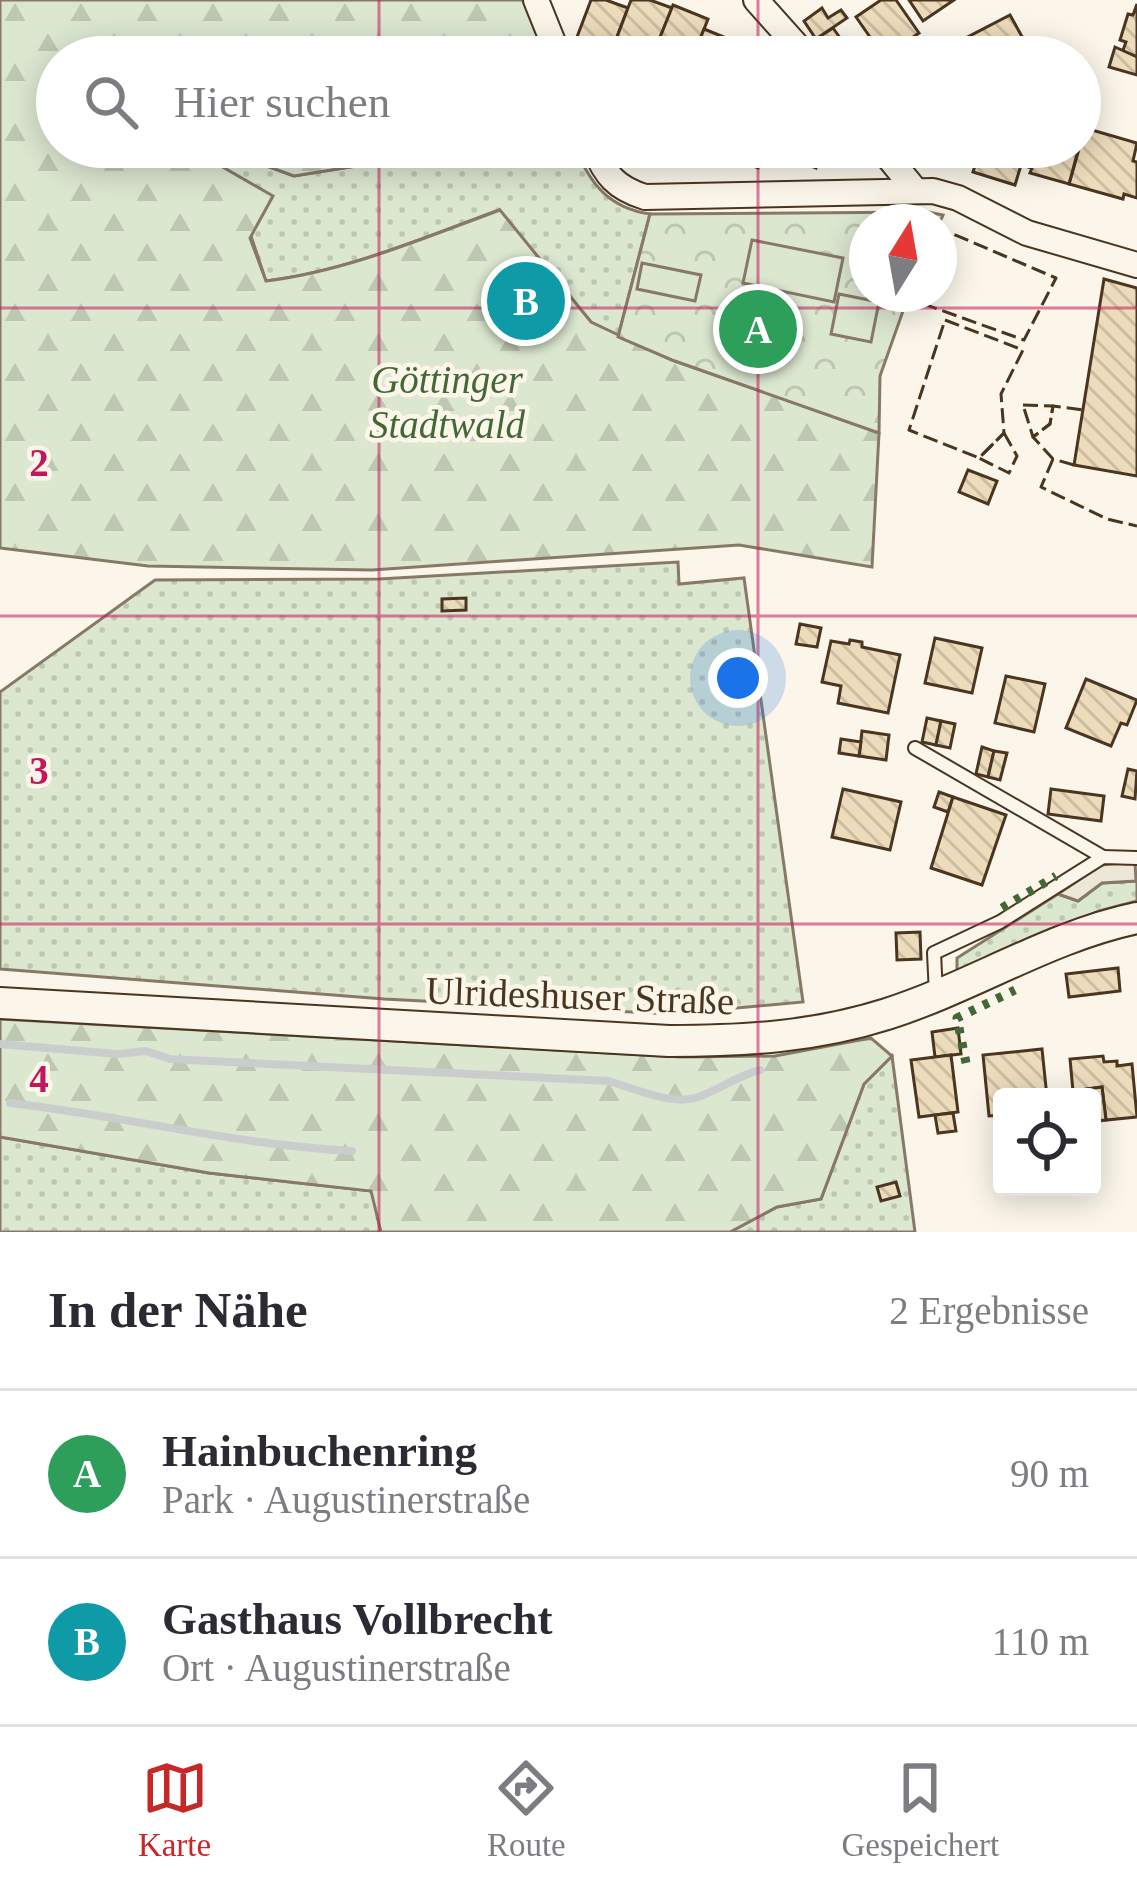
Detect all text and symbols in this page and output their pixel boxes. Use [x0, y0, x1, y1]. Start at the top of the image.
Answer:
search box [36, 36, 1101, 168]
icon: search [78, 69, 144, 135]
text: Hier suchen [174, 77, 390, 127]
north arrow [849, 204, 957, 312]
pin: B [487, 256, 565, 346]
pin: A [719, 284, 797, 374]
park label: Göttinger Stadtwald [369, 358, 526, 446]
text: 2 [29, 441, 49, 484]
your location [708, 648, 768, 708]
text: 3 [29, 749, 49, 792]
street label: Ulrideshuser Straße [425, 969, 735, 1022]
text: 4 [29, 1057, 49, 1100]
map controls [993, 1088, 1101, 1196]
button: locate [993, 1088, 1101, 1196]
text: In der Nähe [48, 1282, 308, 1338]
text: 2 Ergebnisse [889, 1289, 1089, 1332]
text: Hainbuchenring [162, 1426, 477, 1476]
text: A [73, 1452, 101, 1495]
text: 90 m [1010, 1452, 1089, 1495]
text: Park · Augustinerstraße [162, 1478, 530, 1521]
text: Gasthaus Vollbrecht [162, 1594, 553, 1644]
text: B [74, 1620, 100, 1663]
text: 110 m [992, 1620, 1089, 1663]
text: Ort · Augustinerstraße [162, 1646, 511, 1689]
tab: Karte [138, 1755, 211, 1864]
tab: Route [487, 1755, 566, 1864]
tab: Gespeichert [842, 1755, 999, 1864]

